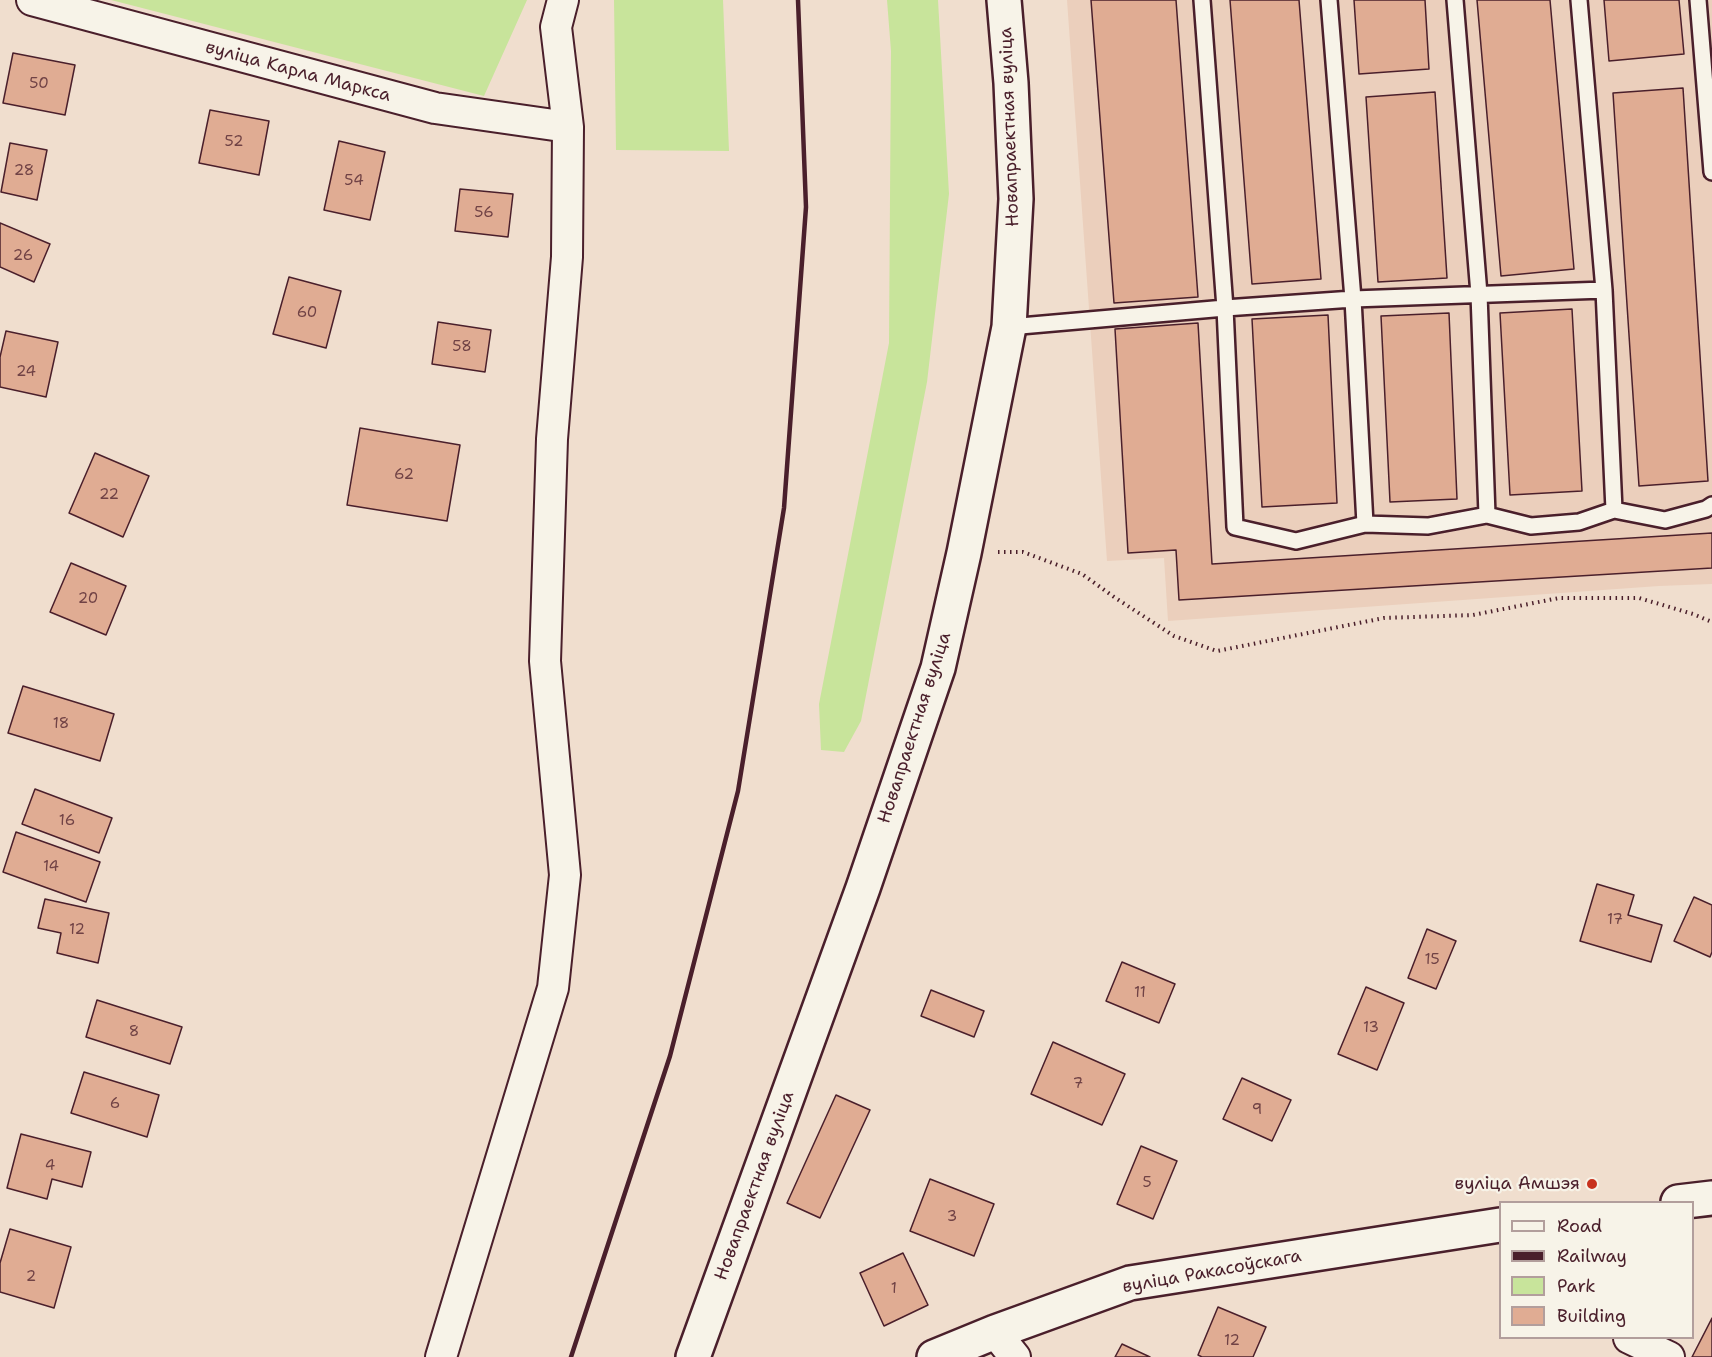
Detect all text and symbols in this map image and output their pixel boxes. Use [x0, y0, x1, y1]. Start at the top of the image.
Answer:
street label: Новапраектная вуліца [996, 27, 1024, 227]
street label: вуліца Карла Маркса [203, 37, 393, 107]
house number: 50 [29, 75, 49, 93]
house number: 52 [225, 133, 243, 151]
house number: 28 [14, 162, 34, 180]
house number: 54 [344, 172, 364, 190]
house number: 56 [474, 204, 494, 222]
house number: 26 [13, 247, 33, 265]
house number: 60 [297, 304, 317, 322]
house number: 58 [452, 338, 472, 356]
house number: 24 [16, 363, 36, 381]
house number: 62 [394, 466, 414, 484]
house number: 22 [99, 486, 119, 504]
house number: 20 [78, 590, 98, 608]
street label: Новапраектная вуліца [874, 630, 956, 826]
house number: 18 [53, 715, 69, 733]
house number: 16 [59, 812, 75, 830]
house number: 14 [43, 858, 59, 876]
house number: 17 [1607, 911, 1623, 929]
house number: 12 [69, 921, 85, 939]
house number: 15 [1424, 951, 1440, 969]
house number: 11 [1134, 984, 1146, 1002]
house number: 13 [1363, 1019, 1379, 1037]
house number: 8 [129, 1023, 139, 1041]
house number: 7 [1073, 1075, 1083, 1093]
street label: Новапраектная вуліца [711, 1088, 799, 1284]
house number: 6 [110, 1095, 120, 1113]
house number: 9 [1252, 1101, 1262, 1119]
house number: 4 [45, 1157, 55, 1175]
place label: вуліца Амшэя [1455, 1173, 1580, 1195]
house number: 5 [1142, 1174, 1152, 1192]
marker: вуліца Амшэя [1585, 1177, 1599, 1191]
legend [1499, 1201, 1694, 1339]
house number: 3 [947, 1208, 957, 1226]
text: Road [1557, 1214, 1602, 1238]
text: Railway [1557, 1244, 1627, 1268]
street label: вуліца Ракасоўскага [1121, 1246, 1303, 1298]
house number: 2 [26, 1268, 36, 1286]
text: Park [1557, 1274, 1596, 1298]
house number: 1 [891, 1280, 897, 1298]
text: Building [1557, 1304, 1626, 1328]
house number: 12 [1224, 1332, 1240, 1350]

